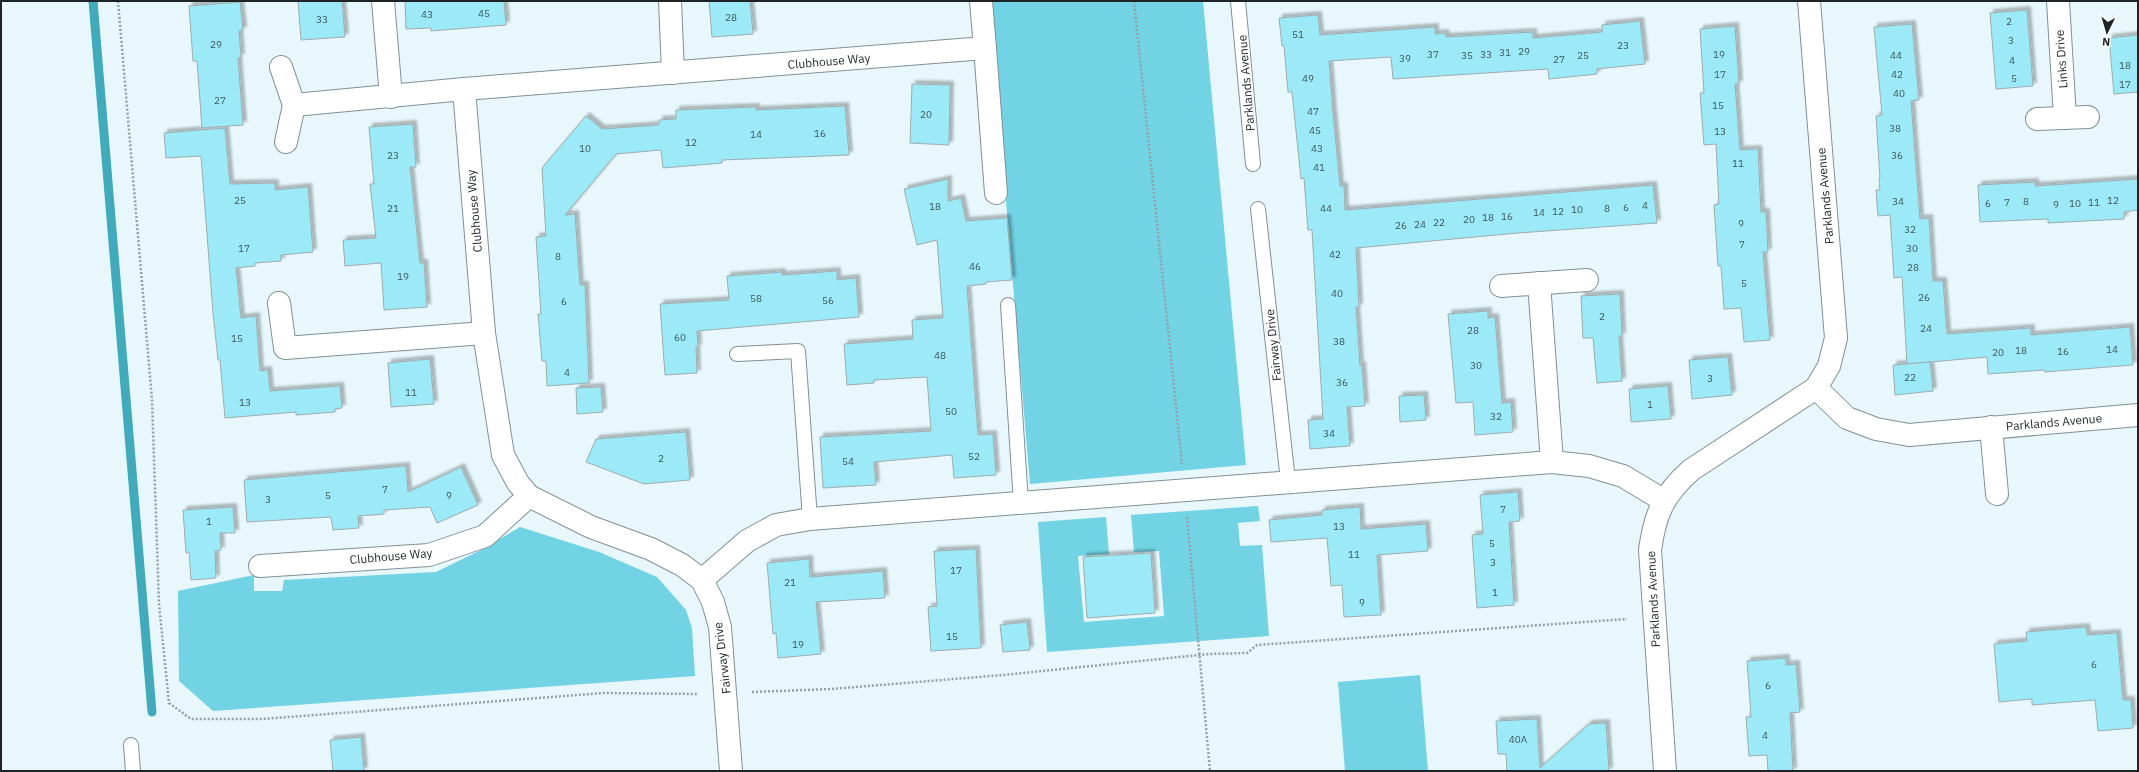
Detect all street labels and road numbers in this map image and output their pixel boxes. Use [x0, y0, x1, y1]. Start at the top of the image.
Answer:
street label: Links Drive [2051, 29, 2071, 89]
street label: Parklands Avenue [1234, 34, 1258, 132]
street label: Clubhouse Way [787, 50, 871, 72]
street label: Parklands Avenue [1813, 147, 1837, 245]
street label: Clubhouse Way [463, 169, 485, 253]
street label: Fairway Drive [1262, 308, 1284, 382]
street label: Parklands Avenue [2005, 410, 2103, 434]
street label: Clubhouse Way [349, 545, 433, 567]
street label: Parklands Avenue [1643, 550, 1663, 648]
street label: Fairway Drive [710, 621, 734, 695]

